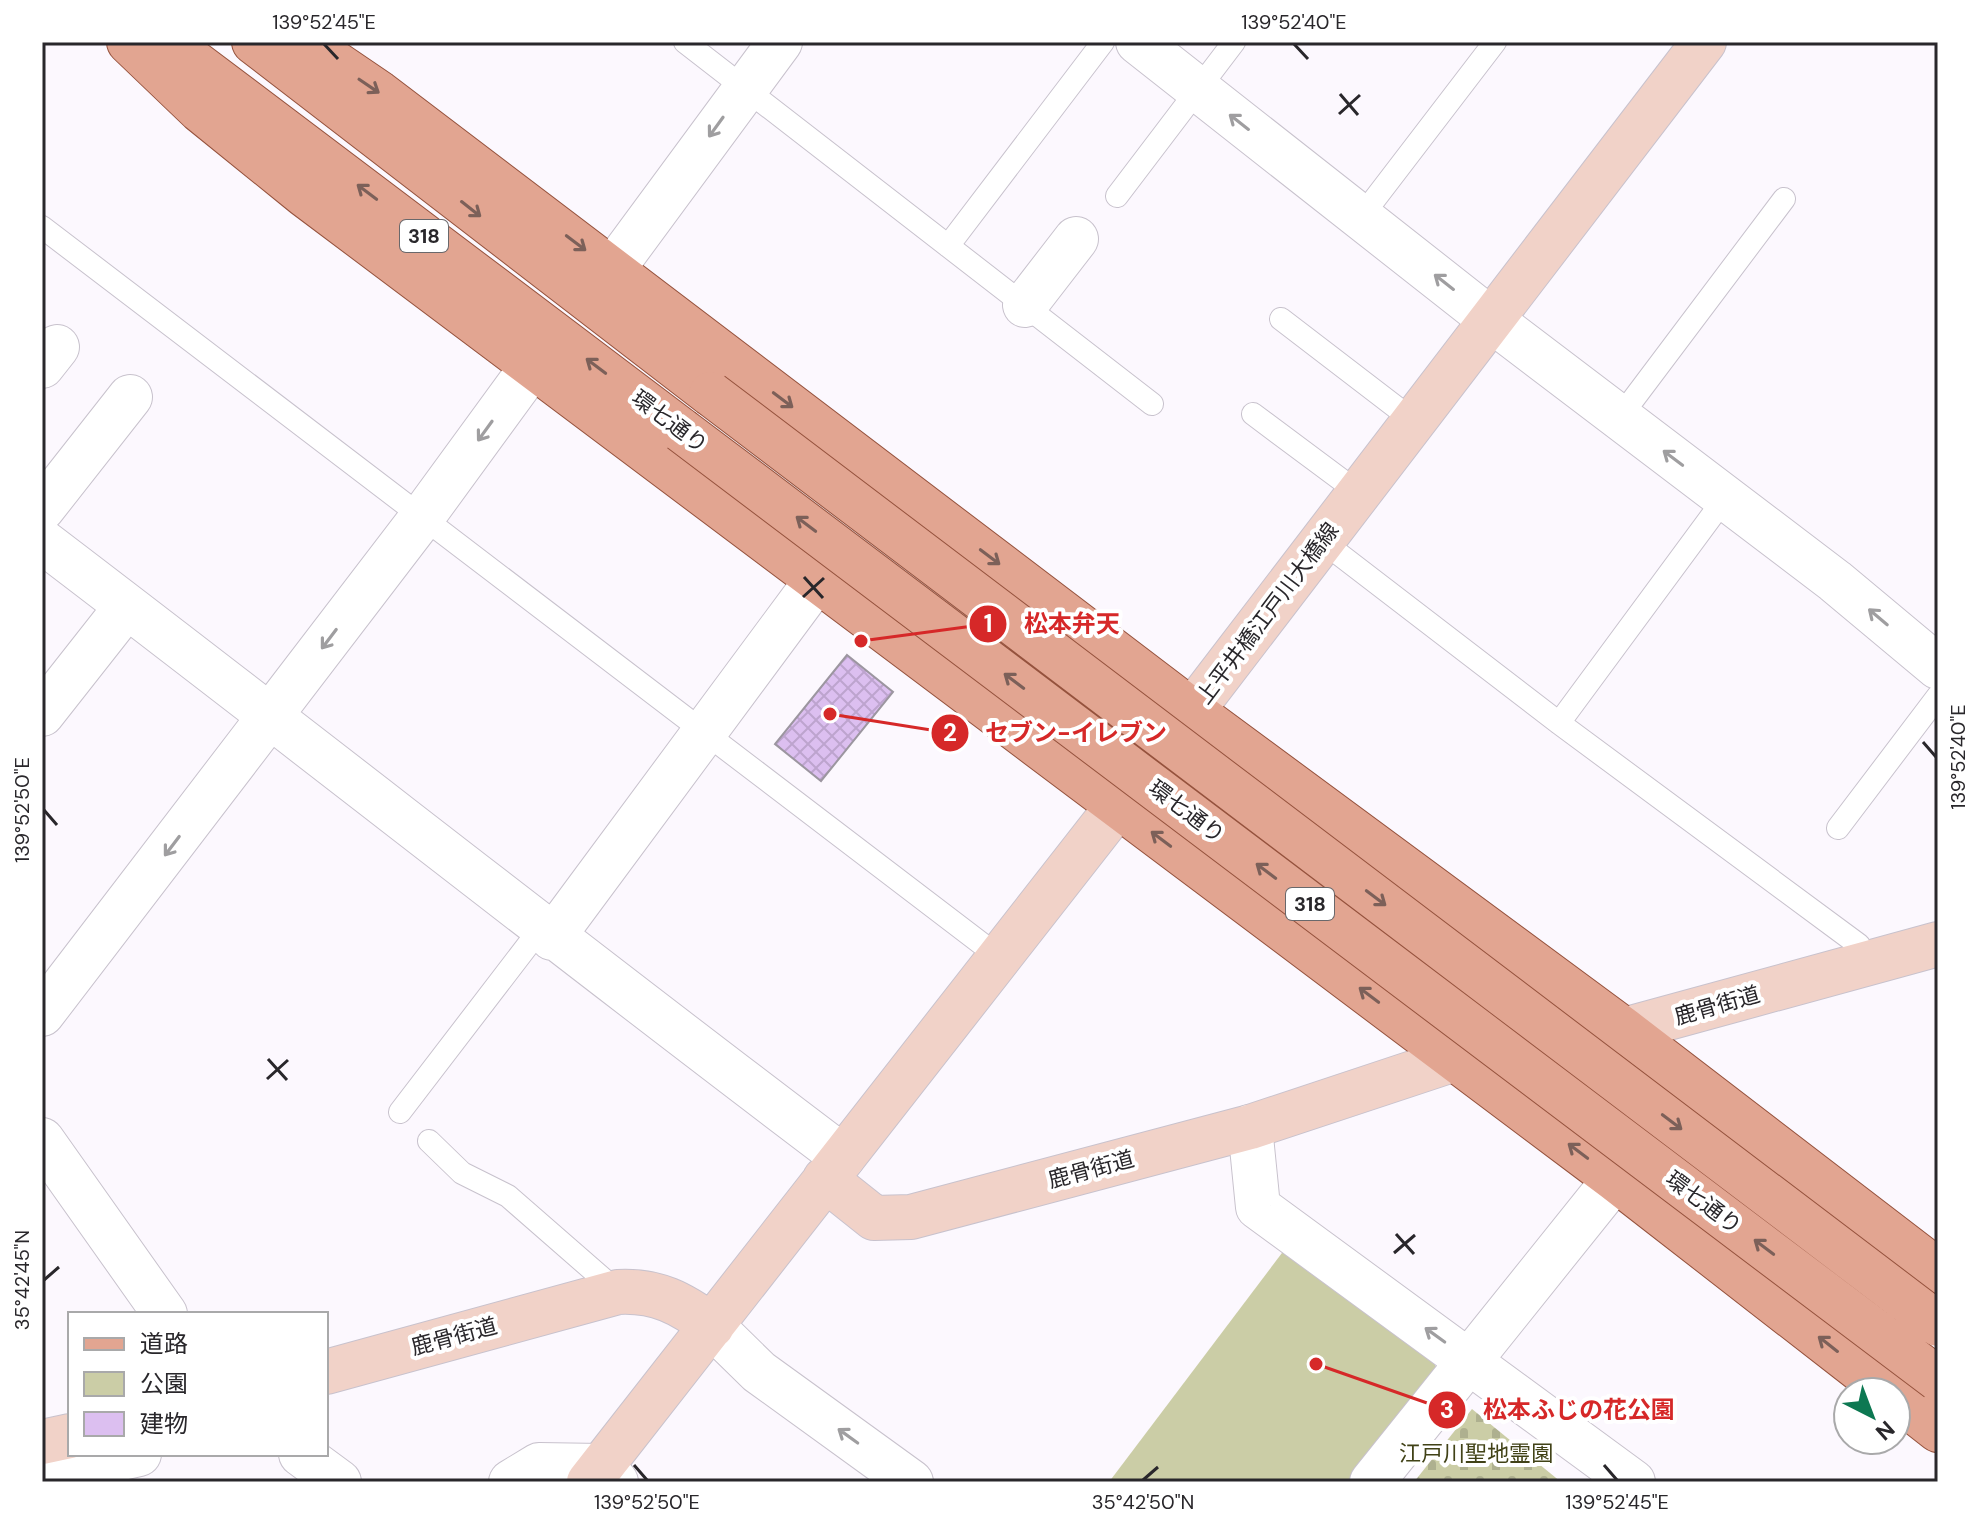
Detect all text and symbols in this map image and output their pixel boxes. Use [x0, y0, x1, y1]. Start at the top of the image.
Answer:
text: 139°52'45"E [272, 9, 376, 35]
text: 139°52'40"E [1241, 9, 1347, 35]
one-way arrow [357, 77, 379, 94]
one-way arrow [1229, 113, 1250, 130]
one-way arrow [708, 116, 725, 137]
one-way arrow [356, 184, 378, 201]
one-way arrow [460, 201, 481, 218]
road number: 318 [400, 220, 448, 252]
one-way arrow [564, 234, 586, 251]
one-way arrow [1434, 274, 1455, 291]
one-way arrow [586, 357, 608, 374]
street label: 環七通り [626, 383, 714, 459]
one-way arrow [771, 392, 793, 409]
one-way arrow [477, 420, 494, 441]
one-way arrow [1662, 449, 1684, 466]
one-way arrow [796, 516, 818, 533]
street label: 上平井橋江戸川大橋線 [1190, 517, 1345, 710]
one-way arrow [978, 549, 1000, 566]
callout: 松本弁天 [968, 600, 1136, 648]
text: 1 [984, 608, 992, 639]
text: 松本弁天 [1024, 608, 1120, 639]
one-way arrow [1868, 608, 1889, 626]
one-way arrow [321, 628, 338, 649]
one-way arrow [1004, 673, 1025, 690]
text: 139°52'40"E [1945, 704, 1971, 810]
callout: セブン-イレブン [930, 709, 1183, 757]
text: 2 [943, 717, 957, 748]
text: セブン-イレブン [985, 717, 1167, 748]
text: 139°52'50"E [9, 757, 35, 863]
street label: 環七通り [1143, 773, 1231, 849]
one-way arrow [1151, 831, 1173, 848]
one-way arrow [164, 835, 181, 856]
one-way arrow [1256, 863, 1277, 880]
road number: 318 [1286, 888, 1334, 920]
one-way arrow [1365, 889, 1386, 906]
street label: 鹿骨街道 [1671, 979, 1763, 1032]
one-way arrow [1359, 987, 1381, 1004]
one-way arrow [1661, 1114, 1683, 1131]
one-way arrow [1567, 1143, 1589, 1159]
street label: 鹿骨街道 [1045, 1144, 1137, 1195]
street label: 環七通り [1660, 1164, 1748, 1240]
text: 35°42'45"N [9, 1230, 35, 1330]
one-way arrow [1754, 1239, 1775, 1256]
street label: 鹿骨街道 [408, 1311, 500, 1362]
legend [68, 1312, 328, 1456]
one-way arrow [1425, 1327, 1446, 1344]
text: 道路 [140, 1328, 188, 1359]
one-way arrow [1818, 1336, 1839, 1353]
text: 公園 [140, 1368, 188, 1399]
north arrow [1832, 1376, 1912, 1456]
callout: 松本ふじの花公園 [1427, 1386, 1691, 1434]
text: 3 [1440, 1394, 1454, 1425]
text: 松本ふじの花公園 [1483, 1394, 1675, 1425]
text: 建物 [140, 1408, 188, 1439]
text: N [1869, 1414, 1901, 1447]
one-way arrow [838, 1428, 859, 1445]
park label: 江戸川聖地霊園 [1399, 1439, 1553, 1468]
text: 139°52'50"E [594, 1489, 700, 1515]
text: 35°42'50"N [1092, 1489, 1194, 1515]
text: 139°52'45"E [1565, 1489, 1669, 1515]

